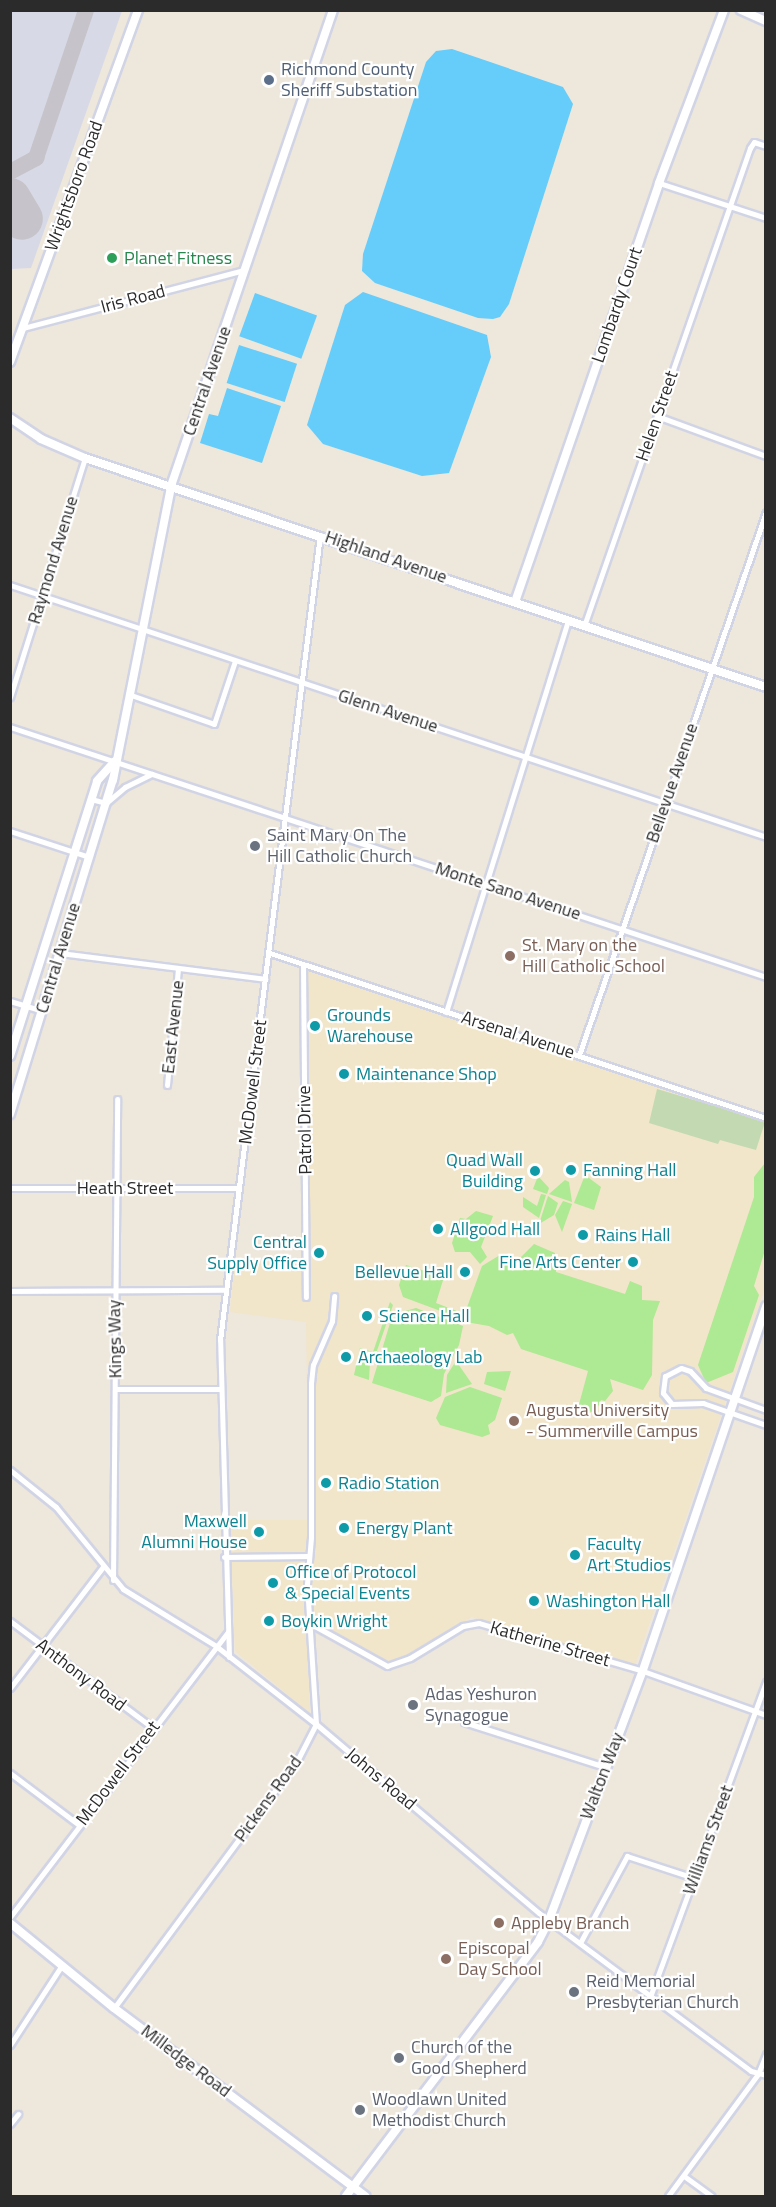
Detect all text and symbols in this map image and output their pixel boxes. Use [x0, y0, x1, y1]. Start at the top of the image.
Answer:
place label: Richmond County Sheriff Substation [281, 59, 417, 101]
marker: Richmond County Sheriff Substation [262, 73, 276, 87]
street label: Wrightsboro Road [40, 118, 108, 254]
street label: Lombardy Court [587, 244, 647, 366]
place label: Planet Fitness [124, 247, 232, 269]
marker: Planet Fitness [105, 251, 119, 265]
street label: Iris Road [98, 280, 168, 318]
street label: Central Avenue [178, 323, 236, 439]
street label: Helen Street [631, 368, 683, 464]
street label: Raymond Avenue [23, 493, 83, 627]
street label: Highland Avenue [322, 526, 450, 588]
street label: Glenn Avenue [335, 685, 441, 737]
street label: Bellevue Avenue [641, 720, 703, 846]
place label: Saint Mary On The Hill Catholic Church [267, 825, 412, 868]
marker: Saint Mary On The Hill Catholic Church [248, 839, 262, 853]
street label: Monte Sano Avenue [433, 857, 583, 925]
street label: Central Avenue [31, 900, 85, 1016]
place label: St. Mary on the Hill Catholic School [522, 935, 665, 978]
marker: St. Mary on the Hill Catholic School [503, 949, 517, 963]
street label: East Avenue [157, 979, 189, 1075]
place label: Grounds Warehouse [327, 1005, 413, 1048]
street label: Arsenal Avenue [459, 1007, 577, 1063]
street label: McDowell Street [235, 1019, 271, 1145]
marker: Grounds Warehouse [308, 1019, 322, 1033]
place label: Maintenance Shop [356, 1063, 497, 1085]
marker: Maintenance Shop [337, 1067, 351, 1081]
street label: Patrol Drive [293, 1085, 317, 1175]
place label: Quad Wall Building [446, 1150, 523, 1192]
place label: Fanning Hall [583, 1159, 677, 1181]
marker: Fanning Hall [564, 1163, 578, 1177]
marker: Quad Wall Building [528, 1164, 542, 1178]
street label: Heath Street [77, 1177, 173, 1199]
place label: Allgood Hall [450, 1218, 540, 1240]
marker: Allgood Hall [431, 1222, 445, 1236]
place label: Rains Hall [595, 1224, 671, 1246]
marker: Rains Hall [576, 1228, 590, 1242]
place label: Central Supply Office [207, 1232, 307, 1274]
marker: Central Supply Office [312, 1246, 326, 1260]
place label: Fine Arts Center [499, 1251, 621, 1273]
marker: Fine Arts Center [626, 1255, 640, 1269]
place label: Bellevue Hall [355, 1261, 453, 1283]
marker: Bellevue Hall [458, 1265, 472, 1279]
street label: Kings Way [104, 1299, 126, 1379]
place label: Science Hall [379, 1305, 470, 1327]
marker: Science Hall [360, 1309, 374, 1323]
place label: Archaeology Lab [358, 1346, 483, 1368]
marker: Archaeology Lab [339, 1350, 353, 1364]
place label: Augusta University - Summerville Campus [526, 1400, 698, 1442]
marker: Augusta University - Summerville Campus [507, 1414, 521, 1428]
place label: Radio Station [338, 1472, 439, 1494]
marker: Radio Station [319, 1476, 333, 1490]
place label: Maxwell Alumni House [141, 1511, 247, 1553]
place label: Energy Plant [356, 1517, 452, 1539]
marker: Energy Plant [337, 1521, 351, 1535]
marker: Maxwell Alumni House [252, 1525, 266, 1539]
place label: Faculty Art Studios [587, 1534, 671, 1576]
marker: Faculty Art Studios [568, 1548, 582, 1562]
place label: Office of Protocol & Special Events [285, 1562, 416, 1604]
marker: Office of Protocol & Special Events [266, 1576, 280, 1590]
place label: Washington Hall [546, 1590, 671, 1612]
marker: Washington Hall [527, 1594, 541, 1608]
place label: Boykin Wright [281, 1610, 387, 1632]
marker: Boykin Wright [262, 1614, 276, 1628]
street label: Katherine Street [488, 1617, 612, 1671]
street label: Anthony Road [32, 1634, 130, 1716]
place label: Adas Yeshuron Synagogue [425, 1684, 537, 1726]
marker: Adas Yeshuron Synagogue [406, 1698, 420, 1712]
street label: McDowell Street [72, 1716, 164, 1830]
street label: Walton Way [576, 1729, 628, 1823]
street label: Johns Road [341, 1743, 421, 1815]
street label: Pickens Road [230, 1752, 306, 1846]
street label: Williams Street [678, 1782, 738, 1898]
place label: Appleby Branch [511, 1912, 629, 1934]
marker: Appleby Branch [492, 1916, 506, 1930]
place label: Episcopal Day School [458, 1938, 542, 1980]
marker: Episcopal Day School [439, 1952, 453, 1966]
place label: Reid Memorial Presbyterian Church [586, 1971, 739, 2014]
marker: Reid Memorial Presbyterian Church [567, 1985, 581, 1999]
street label: Milledge Road [137, 2020, 235, 2102]
place label: Church of the Good Shepherd [411, 2037, 527, 2080]
marker: Church of the Good Shepherd [392, 2051, 406, 2065]
place label: Woodlawn United Methodist Church [372, 2089, 507, 2132]
marker: Woodlawn United Methodist Church [353, 2103, 367, 2117]

